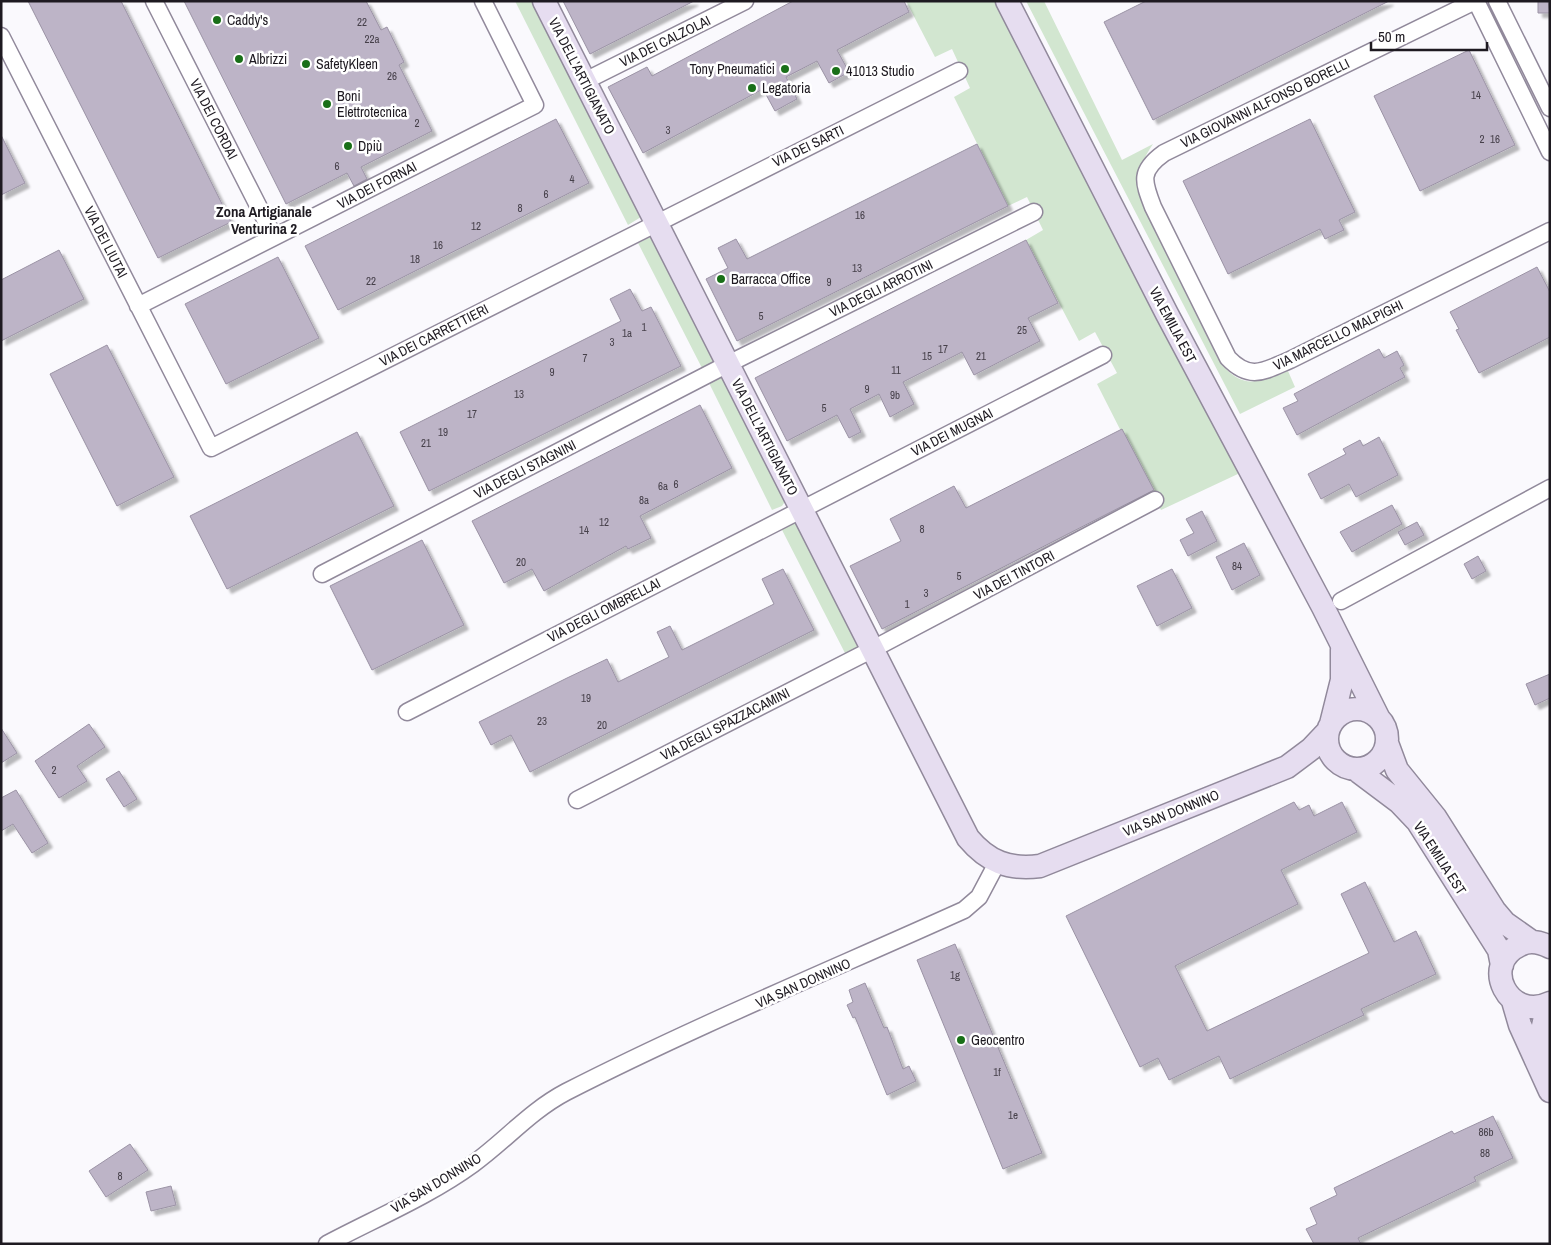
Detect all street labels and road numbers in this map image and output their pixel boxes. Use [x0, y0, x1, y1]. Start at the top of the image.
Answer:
street label: VIA DEI CALZOLAI [617, 11, 713, 71]
street label: VIA DELL'ARTIGIANATO [545, 15, 619, 137]
street label: VIA GIOVANNI ALFONSO BORELLI [1178, 54, 1352, 152]
street label: VIA DEI CORDAI [186, 76, 242, 162]
street label: VIA DEI SARTI [769, 121, 847, 171]
street label: VIA DEI FORNAI [334, 157, 420, 213]
street label: VIA DEI LIUTAI [80, 203, 132, 281]
street label: VIA DEGLI ARROTINI [826, 255, 936, 321]
street label: VIA EMILIA EST [1145, 284, 1201, 366]
street label: VIA MARCELLO MALPIGHI [1270, 296, 1406, 374]
street label: VIA DEI CARRETTIERI [376, 300, 492, 370]
street label: VIA DELL'ARTIGIANATO [728, 376, 802, 498]
street label: VIA DEI MUGNAI [908, 404, 996, 460]
street label: VIA DEGLI STAGNINI [471, 436, 579, 502]
street label: VIA DEI TINTORI [971, 546, 1057, 604]
street label: VIA DEGLI OMBRELLAI [544, 574, 664, 646]
street label: VIA DEGLI SPAZZACAMINI [657, 684, 793, 764]
street label: VIA SAN DONNINO [1120, 786, 1222, 840]
street label: VIA EMILIA EST [1410, 818, 1470, 898]
street label: VIA SAN DONNINO [753, 954, 853, 1012]
street label: VIA SAN DONNINO [388, 1149, 484, 1217]

